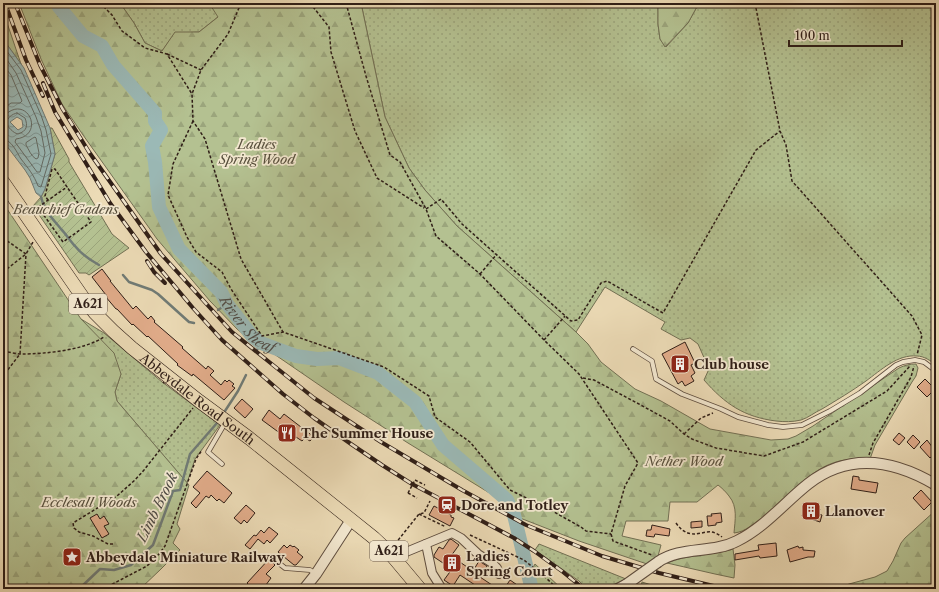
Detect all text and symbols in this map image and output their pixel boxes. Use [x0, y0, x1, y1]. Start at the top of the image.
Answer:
scale bar [789, 22, 902, 48]
text: 100 m [795, 28, 830, 43]
park label: Ladies Spring Wood [218, 136, 296, 167]
park label: Beauchief Gadens [12, 201, 119, 217]
water label: River Sheaf [215, 292, 283, 358]
road number: A621 [69, 294, 107, 314]
street label: Abbeydale Road South [136, 349, 258, 448]
building icon: Club house [669, 353, 691, 375]
place label: Club house [694, 356, 769, 372]
restaurant icon: The Summer House [276, 422, 298, 444]
place label: The Summer House [301, 425, 434, 441]
park label: Nether Wood [644, 453, 724, 469]
water label: Limb Brook [132, 469, 182, 546]
park label: Ecclesall Woods [40, 494, 137, 510]
station icon: Dore and Totley [436, 494, 458, 516]
place label: Dore and Totley [461, 497, 569, 513]
building icon: Llanover [800, 500, 822, 522]
place label: Llanover [825, 503, 885, 519]
road number: A621 [370, 541, 408, 561]
place icon: Abbeydale Miniature Railway [61, 546, 83, 568]
place label: Ladies Spring Court [466, 548, 553, 579]
place label: Abbeydale Miniature Railway [85, 549, 286, 565]
building icon: Ladies Spring Court [441, 552, 463, 574]

